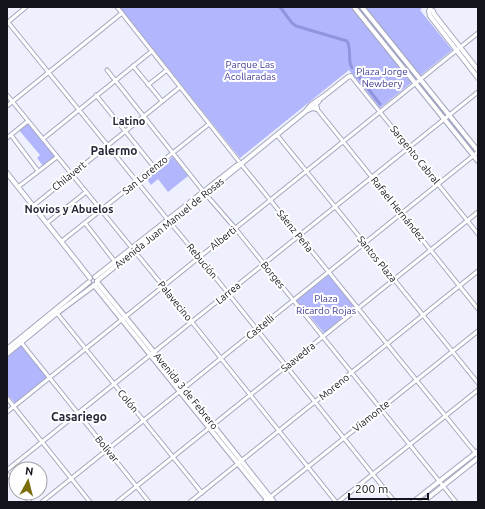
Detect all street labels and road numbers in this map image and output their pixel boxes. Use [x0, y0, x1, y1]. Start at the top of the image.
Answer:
street label: Sargento Cabral [388, 124, 442, 187]
street label: San Lorenzo [120, 153, 170, 196]
street label: Chilavert [50, 159, 88, 193]
street label: Rafael Hernández [369, 175, 428, 244]
street label: Avenida Juan Manuel de Rosas [112, 176, 226, 270]
street label: Sáenz Peña [275, 208, 315, 254]
street label: Alberti [208, 224, 238, 252]
street label: Santos Plaza [355, 234, 399, 284]
street label: Rebución [185, 241, 219, 281]
street label: Borges [259, 259, 287, 291]
street label: Palavecino [156, 279, 194, 323]
street label: Larrea [213, 280, 243, 306]
street label: Castelli [244, 312, 276, 342]
street label: Saavedra [279, 340, 317, 374]
street label: Avenida 3 de Febrero [152, 351, 220, 432]
street label: Moreno [317, 371, 351, 402]
street label: Colón [115, 387, 141, 415]
street label: Viamonte [350, 398, 392, 434]
street label: Bolívar [93, 433, 121, 465]

